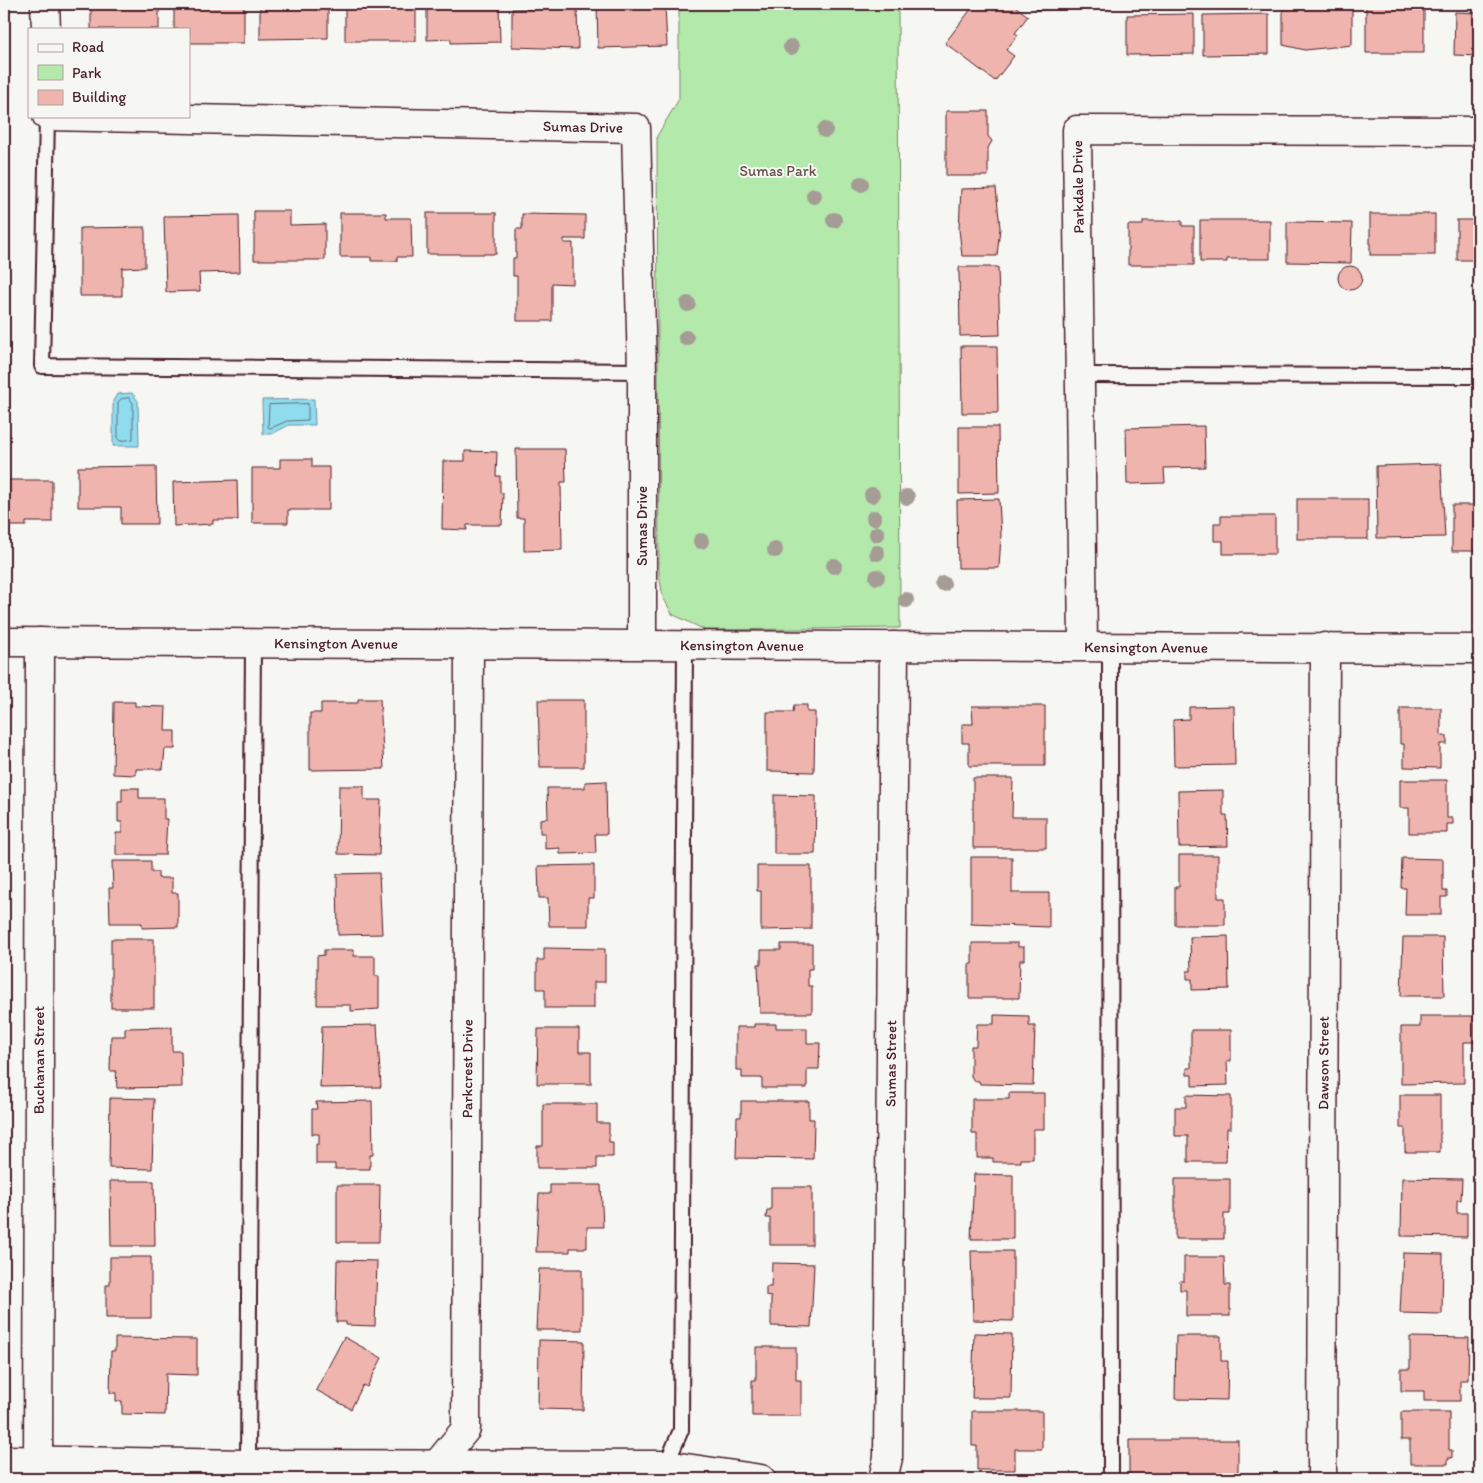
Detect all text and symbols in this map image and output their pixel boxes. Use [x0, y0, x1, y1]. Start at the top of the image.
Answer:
legend [28, 28, 190, 118]
text: Road [72, 38, 105, 56]
text: Park [72, 64, 102, 82]
text: Building [72, 88, 126, 106]
street label: Sumas Drive [543, 117, 623, 137]
street label: Parkdale Drive [1068, 140, 1088, 234]
park label: Sumas Park [740, 162, 817, 180]
street label: Sumas Drive [633, 486, 651, 566]
street label: Kensington Avenue [274, 634, 398, 653]
street label: Kensington Avenue [680, 636, 804, 655]
street label: Kensington Avenue [1084, 638, 1208, 657]
street label: Buchanan Street [30, 1005, 48, 1114]
street label: Dawson Street [1314, 1016, 1333, 1110]
street label: Parkcrest Drive [458, 1019, 477, 1118]
street label: Sumas Street [882, 1020, 900, 1107]

